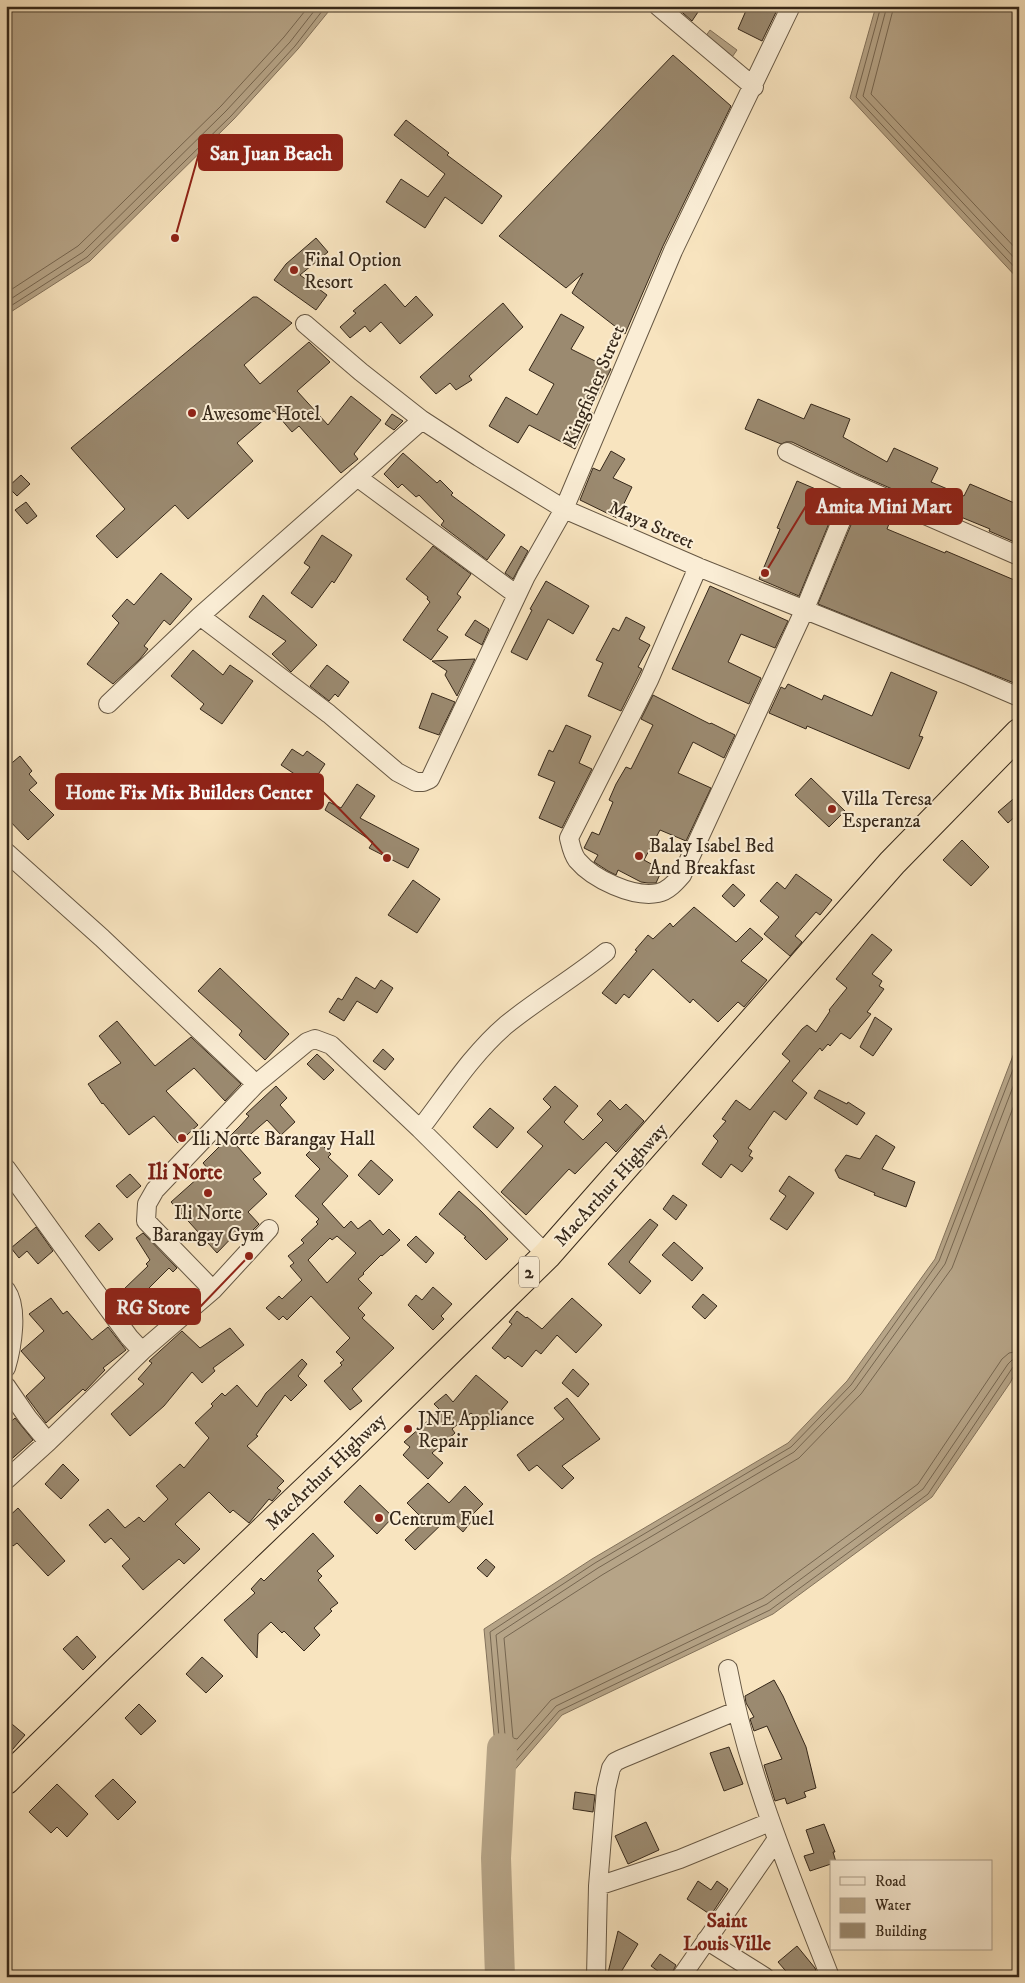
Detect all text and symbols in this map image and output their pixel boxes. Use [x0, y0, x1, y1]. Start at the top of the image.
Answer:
callout: San Juan Beach [199, 135, 342, 170]
text: San Juan Beach [210, 142, 333, 167]
place label: Final Option Resort [304, 249, 402, 294]
marker: Final Option Resort [288, 264, 300, 276]
street label: Kingfisher Street [559, 322, 630, 449]
place label: Awesome Hotel [202, 403, 320, 426]
marker: Awesome Hotel [186, 407, 198, 419]
callout: Amita Mini Mart [806, 489, 962, 524]
text: Amita Mini Mart [815, 495, 953, 520]
street label: Maya Street [605, 496, 698, 554]
callout: Home Fix Mix Builders Center [56, 774, 323, 809]
text: Home Fix Mix Builders Center [65, 781, 313, 806]
place label: Villa Teresa Esperanza [841, 788, 932, 833]
marker: Villa Teresa Esperanza [826, 803, 838, 815]
place label: Balay Isabel Bed And Breakfast [649, 835, 775, 880]
marker: Balay Isabel Bed And Breakfast [633, 850, 645, 862]
street label: MacArthur Highway [550, 1118, 673, 1251]
place label: Ili Norte Barangay Hall [192, 1128, 375, 1151]
marker: Ili Norte Barangay Hall [176, 1132, 188, 1144]
district label: Ili Norte [147, 1160, 223, 1186]
marker: Ili Norte Barangay Gym [202, 1187, 214, 1199]
place label: Ili Norte Barangay Gym [152, 1202, 264, 1247]
road number: 2 [519, 1256, 539, 1288]
callout: RG Store [106, 1289, 200, 1324]
text: RG Store [116, 1296, 191, 1321]
street label: MacArthur Highway [261, 1408, 392, 1535]
place label: JNE Appliance Repair [416, 1408, 535, 1453]
marker: JNE Appliance Repair [402, 1423, 414, 1435]
place label: Centrum Fuel [389, 1508, 494, 1531]
marker: Centrum Fuel [373, 1512, 385, 1524]
legend [830, 1860, 992, 1950]
text: Road [875, 1872, 907, 1891]
text: Water [874, 1896, 911, 1915]
district label: Saint Louis Ville [683, 1909, 772, 1957]
text: Building [875, 1922, 927, 1941]

